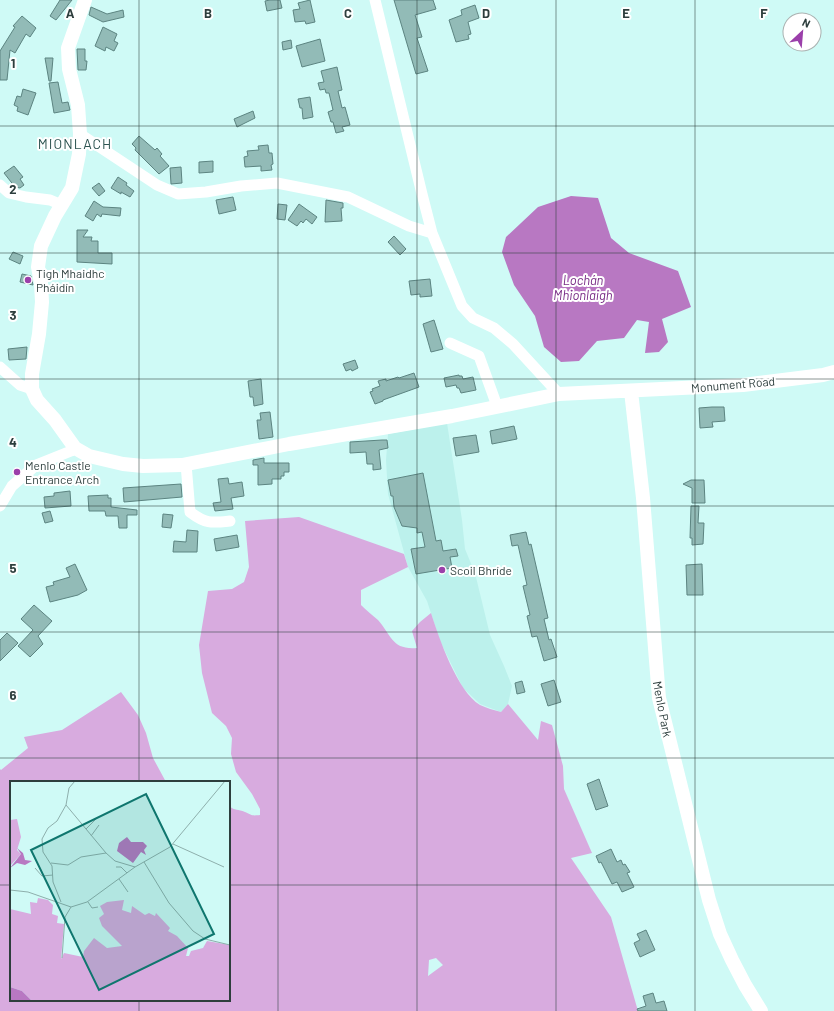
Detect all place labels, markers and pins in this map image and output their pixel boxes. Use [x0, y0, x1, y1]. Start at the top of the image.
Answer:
place label: Tigh Mhaidhc Pháidín [36, 266, 104, 294]
marker: Tigh Mhaidhc Pháidín [23, 275, 33, 285]
place label: Menlo Castle Entrance Arch [25, 458, 99, 486]
marker: Menlo Castle Entrance Arch [12, 467, 22, 477]
place label: Scoil Bhríde [450, 563, 512, 577]
marker: Scoil Bhríde [437, 565, 447, 575]

